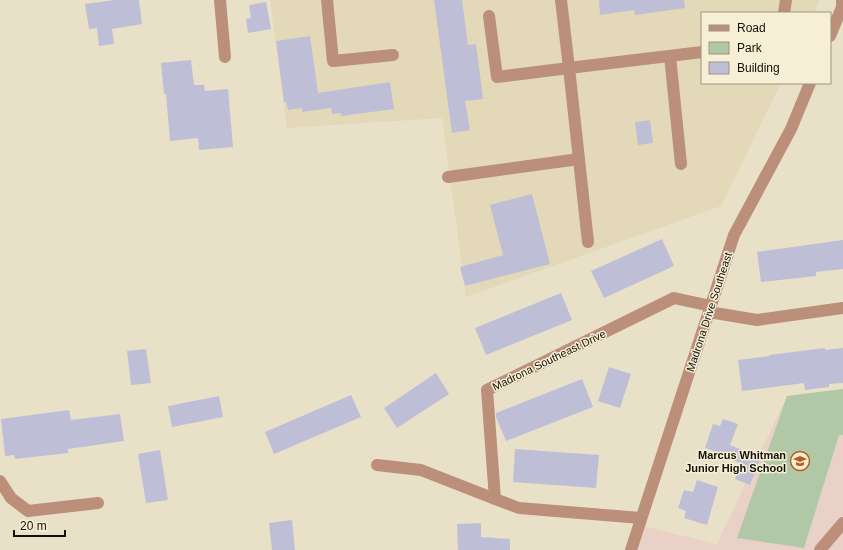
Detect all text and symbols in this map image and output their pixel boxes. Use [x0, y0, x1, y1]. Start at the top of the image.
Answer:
legend [701, 12, 831, 84]
text: Road [737, 21, 766, 35]
text: Park [737, 41, 763, 55]
text: Building [737, 61, 780, 75]
street label: Madrona Drive Southeast [684, 251, 734, 373]
street label: Madrona Southeast Drive [490, 327, 608, 393]
place label: Marcus Whitman Junior High School [685, 449, 786, 474]
school or university icon: Marcus Whitman Junior High School [789, 450, 811, 472]
scale bar [14, 512, 65, 538]
text: 20 m [20, 519, 47, 533]

